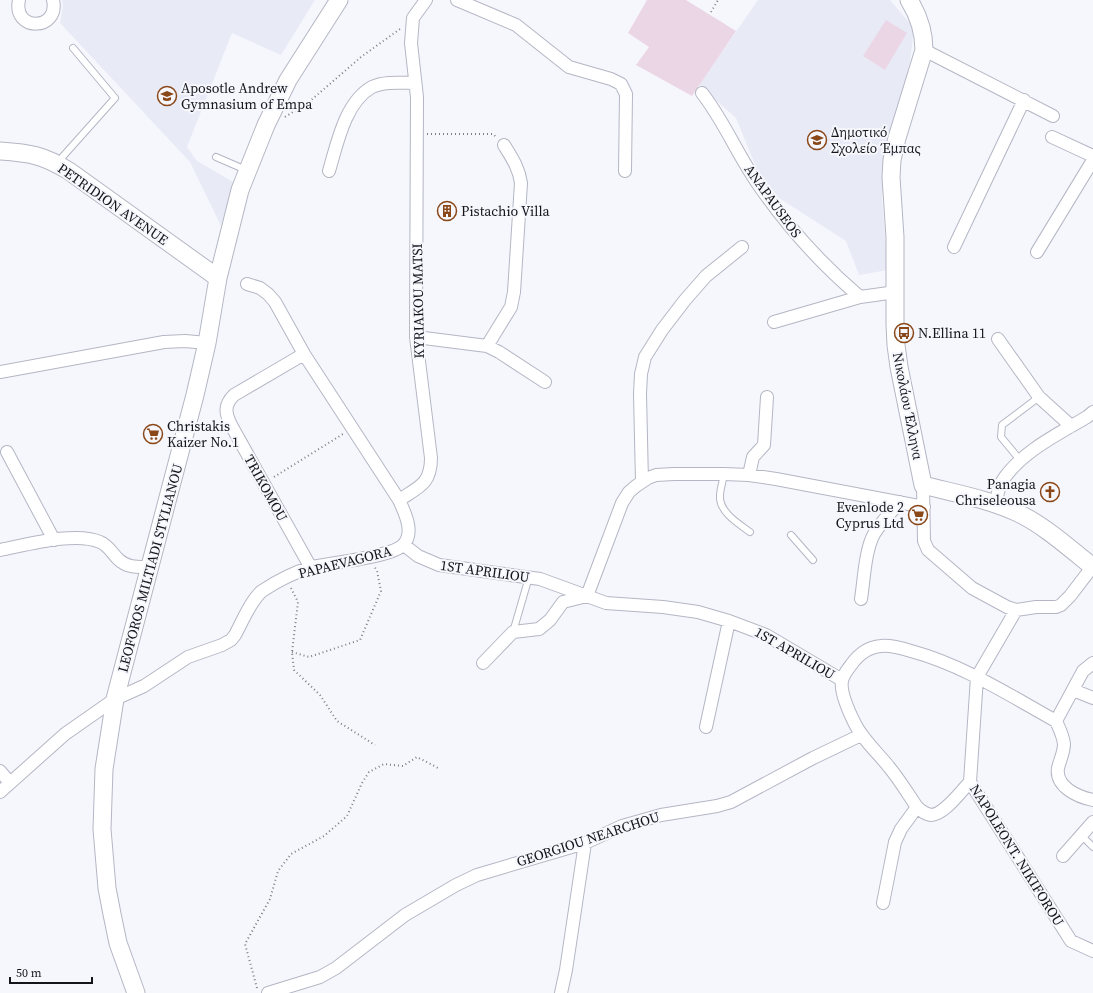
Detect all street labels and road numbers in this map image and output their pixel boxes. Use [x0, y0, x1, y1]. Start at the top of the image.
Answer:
street label: PETRIDION AVENUE [54, 158, 172, 250]
street label: ANAPAUSEOS [740, 160, 806, 242]
street label: KYRIAKOU MATSI [407, 243, 429, 359]
street label: Νικολάου Έλληνα [888, 351, 928, 462]
street label: TRIKOMOU [239, 451, 293, 525]
street label: LEOFOROS MILTIADI STYLIANOU [112, 461, 188, 675]
street label: PAPAEVAGORA [296, 541, 394, 583]
street label: 1ST APRILIOU [439, 555, 531, 587]
street label: 1ST APRILIOU [751, 622, 839, 684]
street label: NAPOLEONT. NIKIFOROU [965, 780, 1069, 930]
street label: GEORGIOU NEARCHOU [514, 806, 662, 872]

